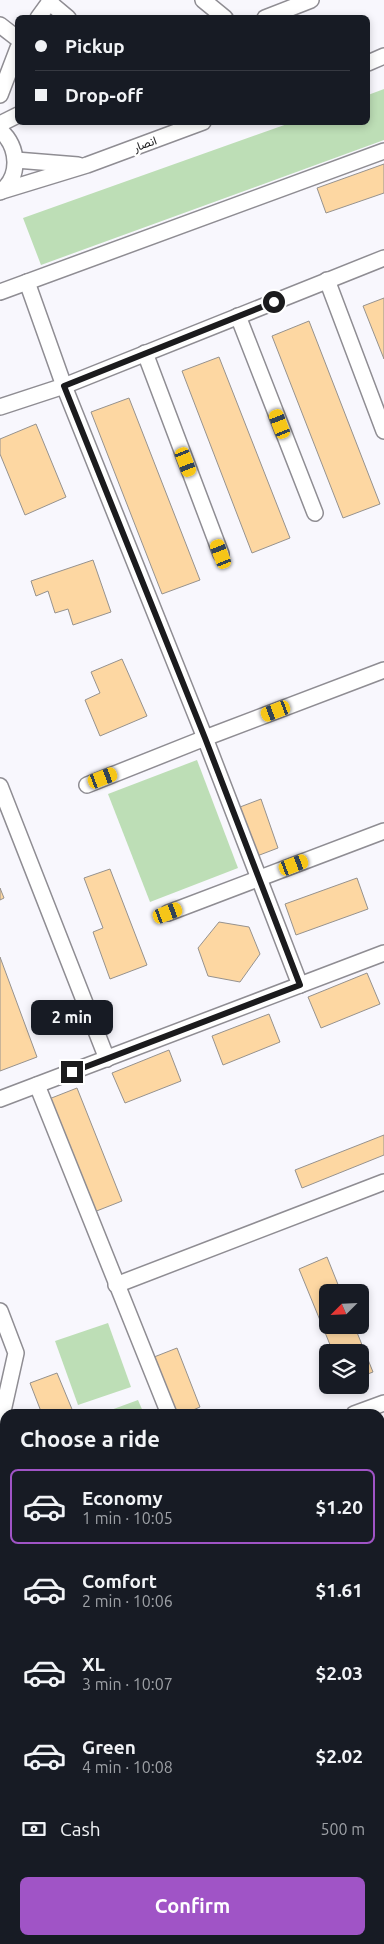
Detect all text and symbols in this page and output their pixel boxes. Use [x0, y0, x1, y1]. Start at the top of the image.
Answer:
text: Pickup [65, 35, 125, 57]
text: Drop-off [65, 84, 143, 106]
street label: انصار [130, 133, 159, 156]
route start [263, 291, 285, 313]
car [267, 407, 292, 441]
car [173, 445, 198, 479]
car [208, 537, 233, 571]
car [259, 699, 292, 723]
car [86, 766, 119, 790]
car [277, 853, 310, 877]
car [151, 901, 184, 925]
callout: 2 min [31, 1000, 113, 1034]
text: 2 min [52, 1008, 92, 1026]
route end [61, 1061, 83, 1083]
north arrow [319, 1284, 369, 1334]
map controls [319, 1284, 369, 1394]
button: layers [319, 1344, 369, 1394]
text: Choose a ride [20, 1426, 160, 1451]
icon: car [22, 1484, 67, 1529]
text: Economy [82, 1487, 163, 1509]
text: $1.20 [315, 1496, 363, 1518]
text: 1 min · 10:05 [82, 1509, 173, 1527]
icon: car [22, 1567, 67, 1612]
text: Comfort [82, 1570, 157, 1592]
text: $1.61 [315, 1579, 363, 1601]
text: 2 min · 10:06 [82, 1592, 173, 1610]
icon: car [22, 1650, 67, 1695]
text: XL [82, 1653, 105, 1675]
text: $2.03 [315, 1662, 363, 1684]
text: 3 min · 10:07 [82, 1675, 173, 1693]
icon: car [22, 1733, 67, 1778]
text: Green [82, 1736, 136, 1758]
text: $2.02 [315, 1745, 363, 1767]
text: 4 min · 10:08 [82, 1758, 173, 1776]
icon: cash [20, 1815, 48, 1843]
text: Cash [60, 1818, 101, 1840]
text: 500 m [320, 1820, 365, 1838]
button: Confirm [20, 1877, 365, 1935]

